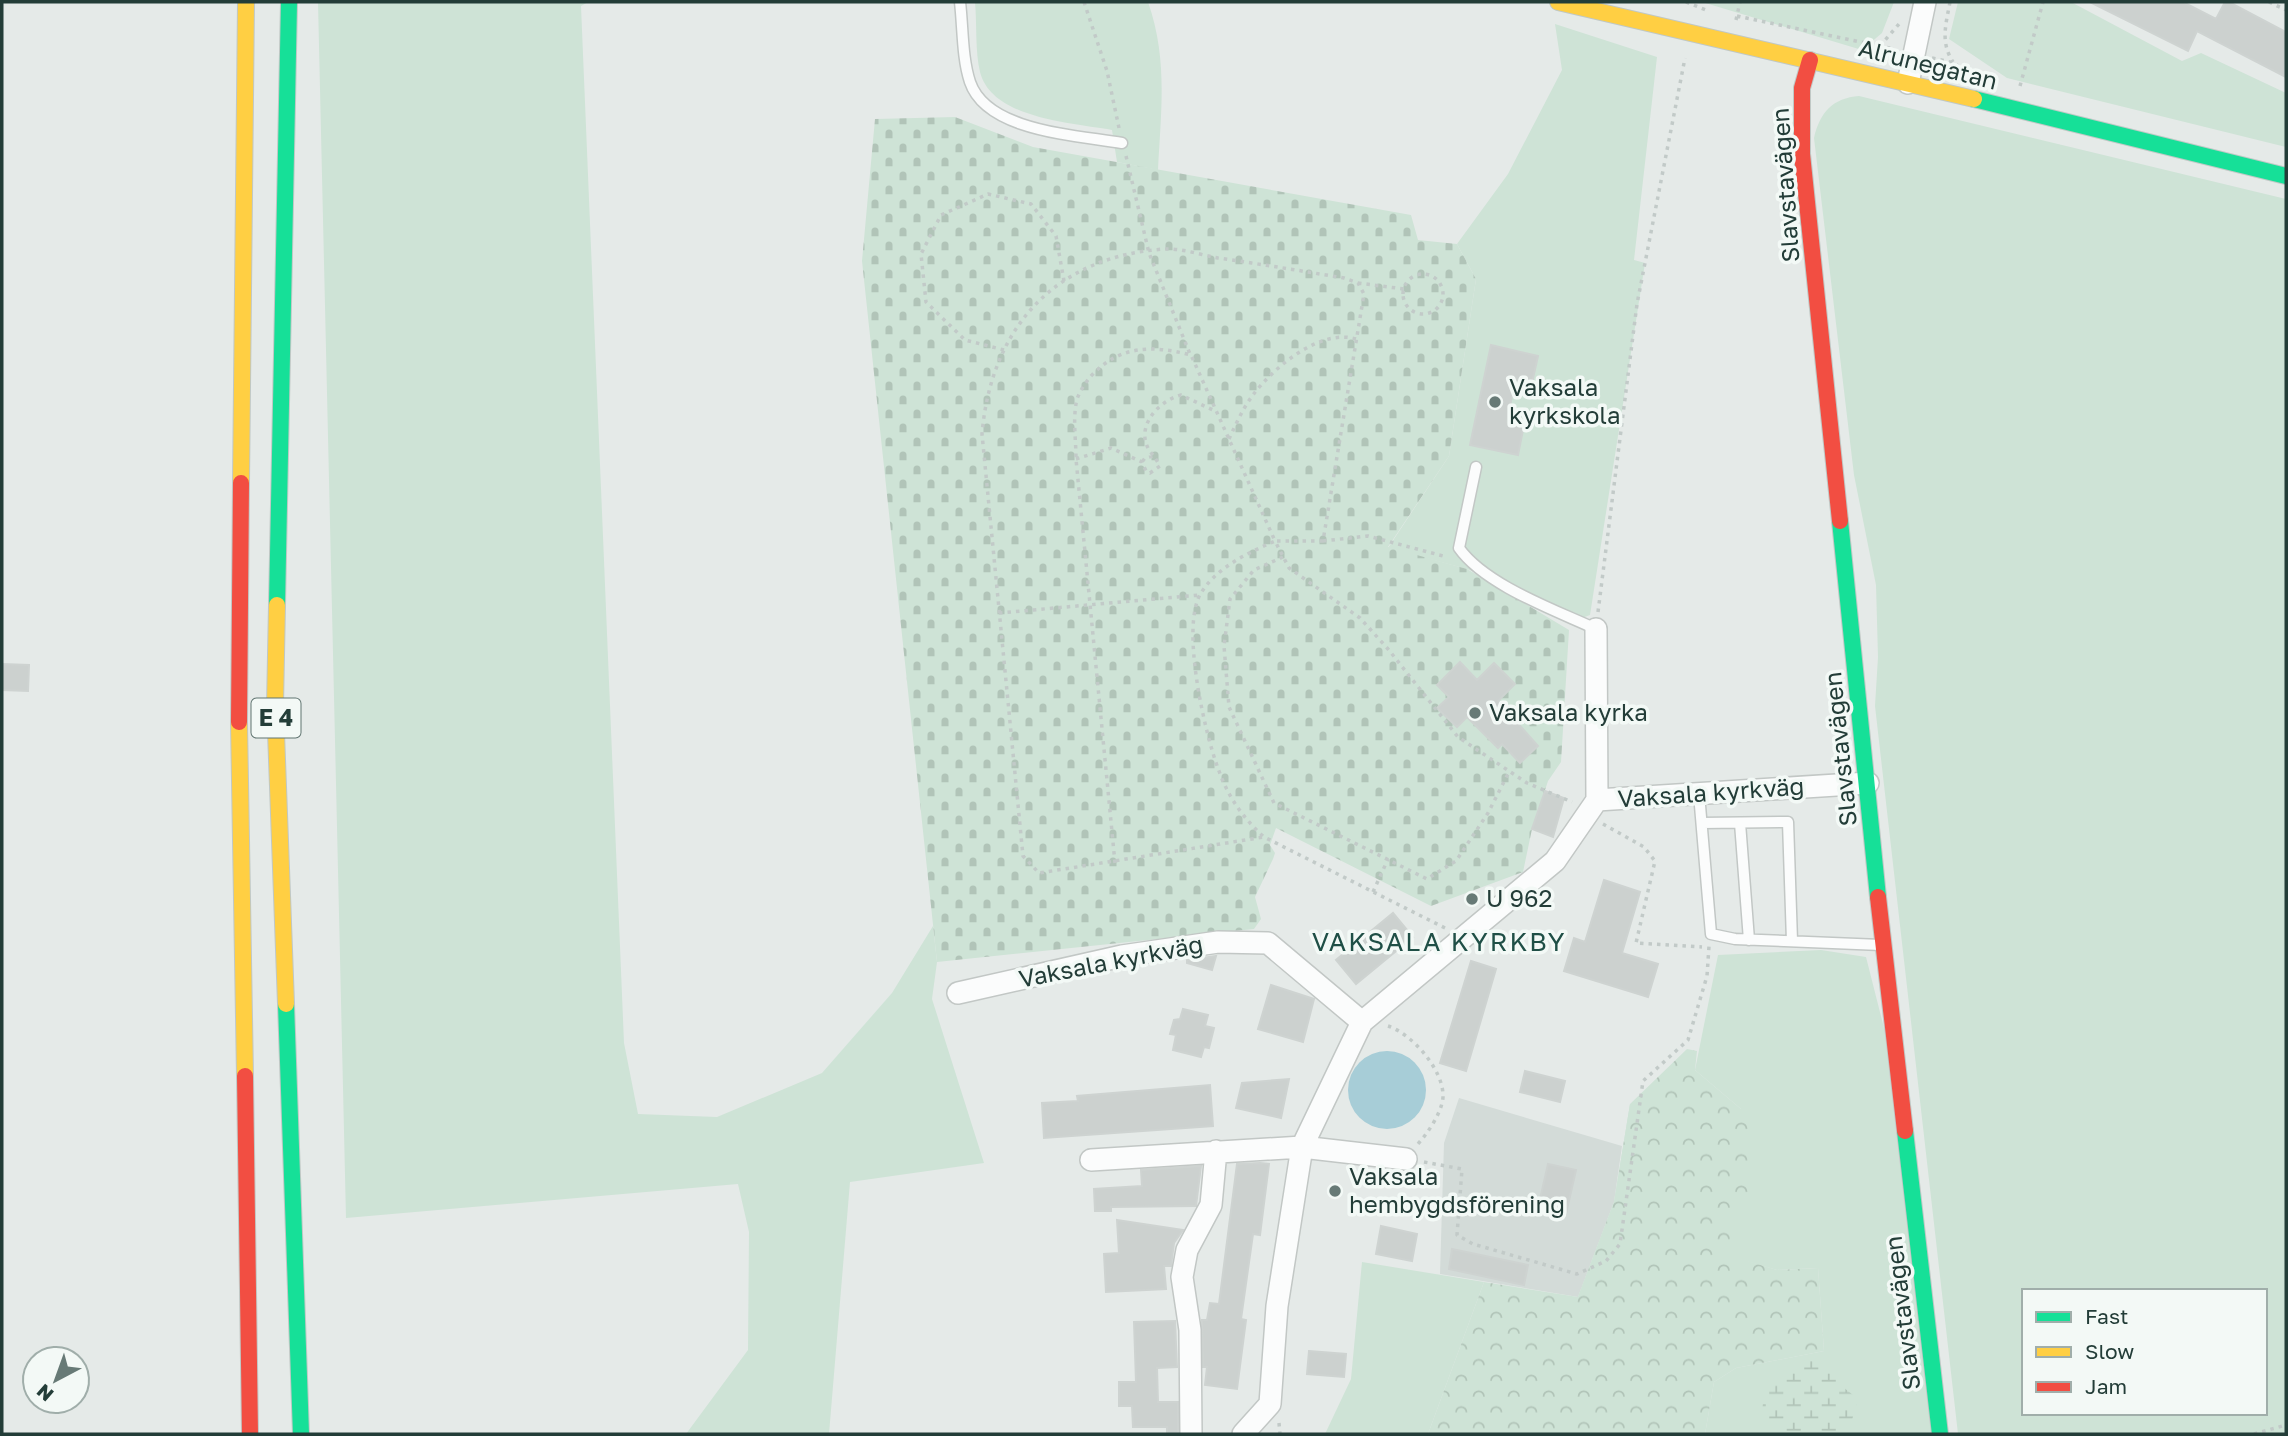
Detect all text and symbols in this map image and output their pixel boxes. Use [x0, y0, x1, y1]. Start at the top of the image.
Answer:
street label: Alrunegatan [1856, 32, 2001, 95]
street label: Slavstavägen [1765, 107, 1804, 263]
place label: Vaksala kyrkskola [1509, 372, 1621, 429]
marker: Vaksala kyrkskola [1487, 394, 1503, 410]
street label: Slavstavägen [1817, 671, 1862, 828]
place label: Vaksala kyrka [1489, 697, 1648, 726]
road number: E 4 [252, 698, 300, 738]
marker: Vaksala kyrka [1467, 705, 1483, 721]
street label: Vaksala kyrkväg [1617, 771, 1805, 812]
place label: U 962 [1486, 883, 1552, 912]
marker: U 962 [1464, 891, 1480, 907]
district label: VAKSALA KYRKBY [1312, 926, 1566, 957]
street label: Vaksala kyrkväg [1016, 928, 1205, 993]
place label: Vaksala hembygdsförening [1349, 1161, 1565, 1218]
marker: Vaksala hembygdsförening [1327, 1183, 1343, 1199]
street label: Slavstavägen [1878, 1235, 1925, 1392]
legend [2022, 1289, 2267, 1415]
text: Fast [2085, 1303, 2128, 1329]
text: Slow [2085, 1338, 2134, 1364]
north arrow [21, 1345, 91, 1415]
text: Jam [2085, 1373, 2127, 1399]
text: N [32, 1380, 58, 1407]

